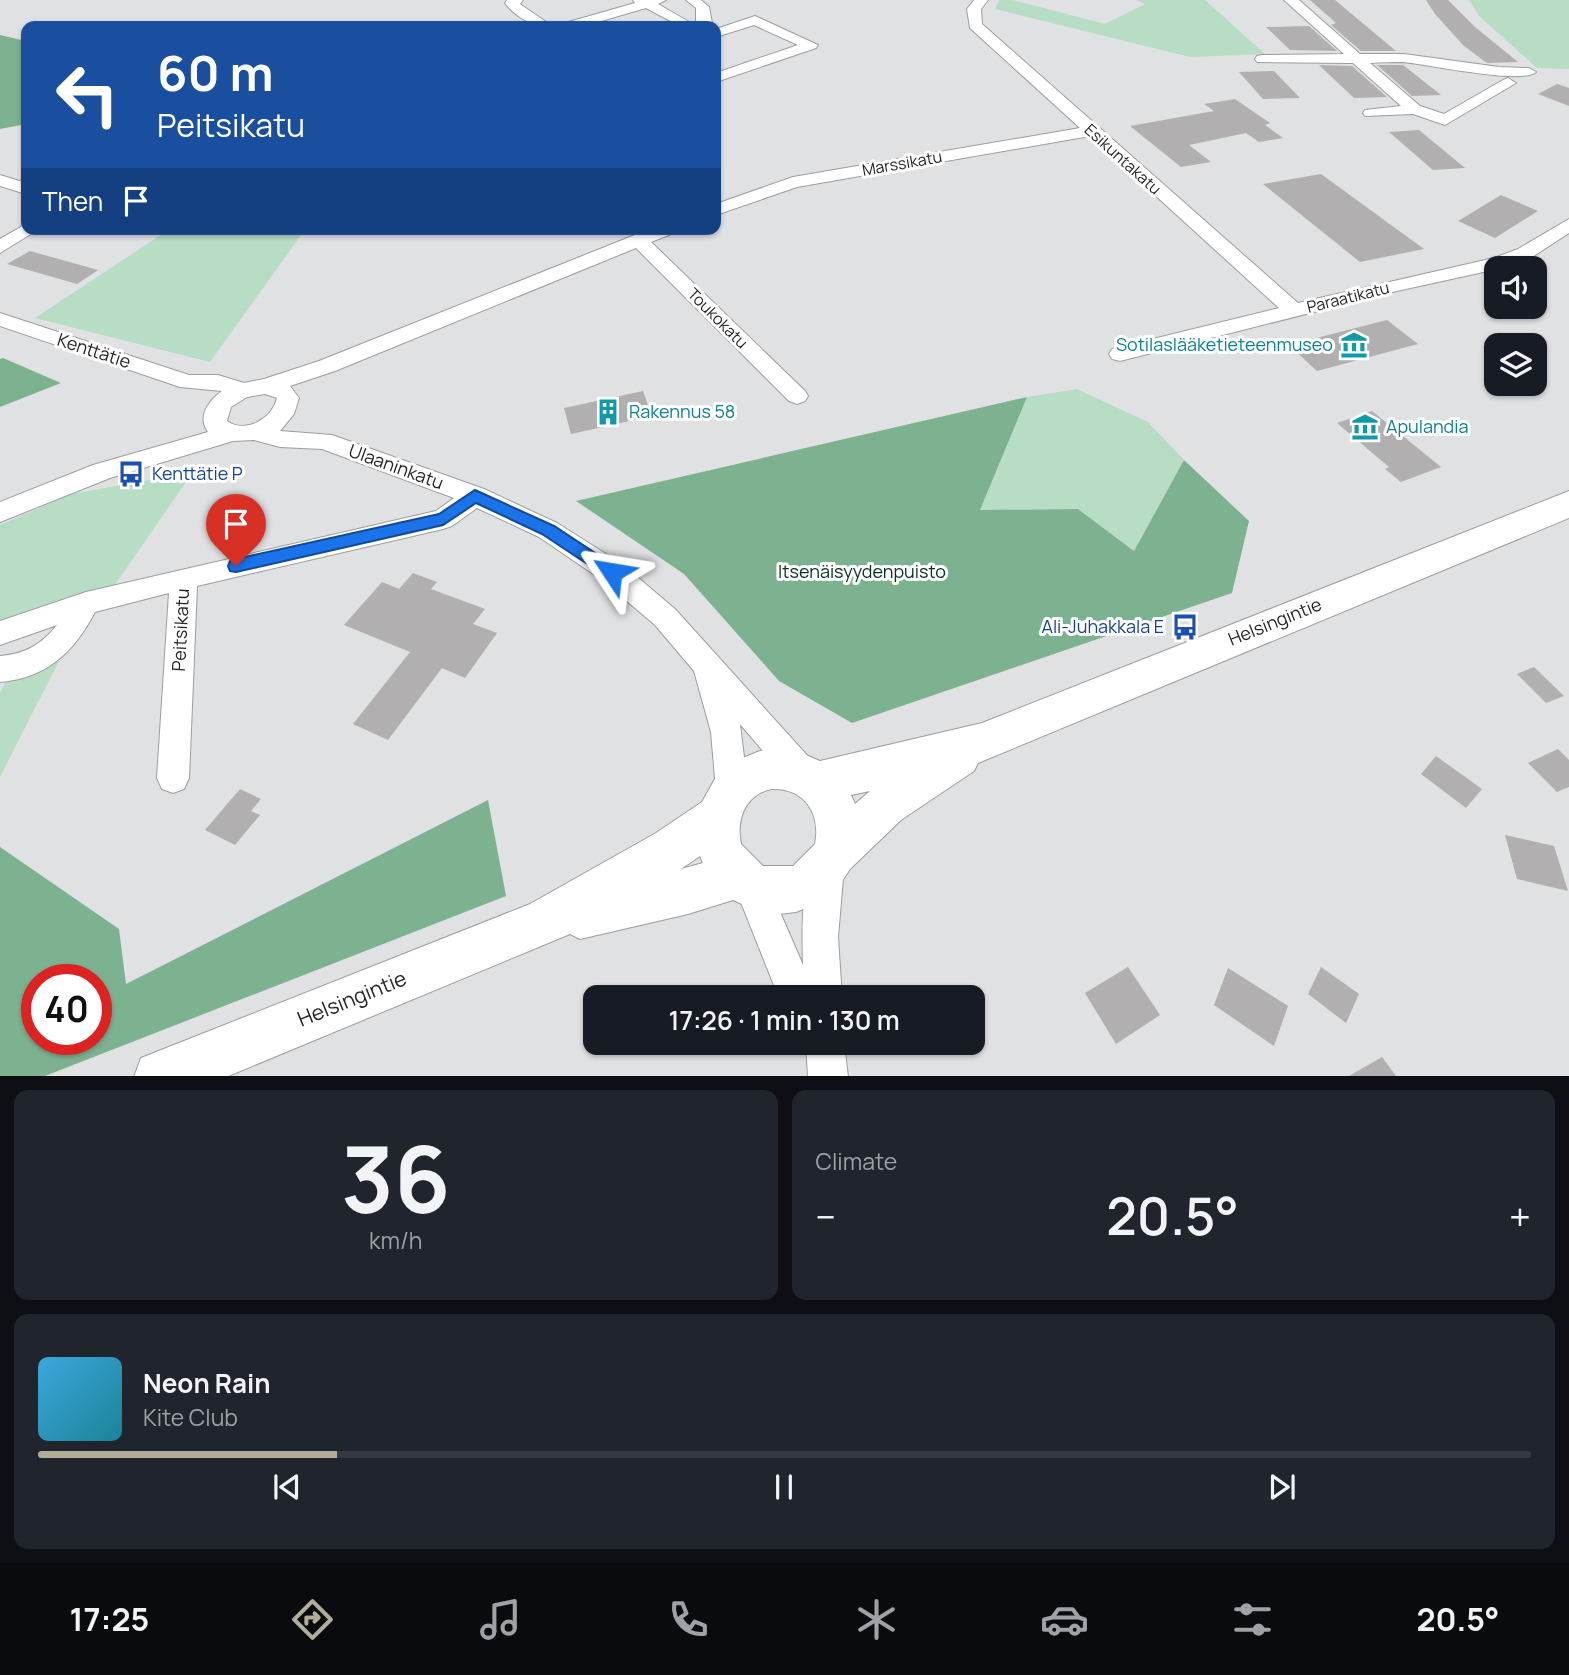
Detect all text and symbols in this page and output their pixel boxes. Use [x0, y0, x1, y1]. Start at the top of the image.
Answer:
text: 60 m [157, 39, 274, 106]
icon: left [42, 49, 133, 140]
text: Peitsikatu [157, 103, 305, 147]
street label: Esikuntakatu [1080, 119, 1166, 199]
street label: Marssikatu [860, 145, 944, 181]
icon: arrive [117, 182, 155, 220]
text: Then [42, 183, 103, 219]
map controls [1484, 256, 1547, 396]
button: sound [1484, 256, 1547, 319]
street label: Paraatikatu [1304, 276, 1392, 318]
street label: Toukokatu [683, 283, 753, 353]
street label: Kenttätie [54, 327, 134, 373]
museum icon: Sotilaslääketieteenmuseo [1339, 330, 1369, 360]
place label: Sotilaslääketieteenmuseo [1116, 332, 1333, 356]
button: layers [1484, 333, 1547, 396]
building icon: Rakennus 58 [593, 397, 623, 427]
place label: Rakennus 58 [629, 399, 735, 423]
museum icon: Apulandia [1350, 412, 1380, 442]
place label: Apulandia [1386, 414, 1468, 438]
street label: Ulaaninkatu [346, 438, 447, 494]
bus stop icon: Kenttätie P [116, 459, 146, 489]
place label: Kenttätie P [152, 461, 243, 485]
pin [206, 494, 266, 566]
icon: arrive [217, 505, 255, 543]
position arrow [575, 535, 649, 609]
park label: Itsenäisyydenpuisto [778, 559, 946, 583]
street label: Peitsikatu [166, 588, 194, 672]
street label: Helsingintie [1224, 591, 1325, 651]
bus stop icon: Ali-Juhakkala E [1170, 612, 1200, 642]
place label: Ali-Juhakkala E [1042, 614, 1164, 638]
street label: Helsingintie [293, 963, 410, 1033]
speed limit sign: 40 [21, 964, 112, 1055]
text: 17:26 · 1 min · 130 m [668, 1002, 900, 1038]
text: 36 [341, 1116, 450, 1240]
text: Climate [816, 1145, 897, 1177]
text: 20.5° [1106, 1180, 1239, 1251]
text: − [816, 1190, 836, 1242]
text: + [1509, 1190, 1531, 1242]
text: km/h [369, 1224, 423, 1256]
text: Neon Rain [143, 1365, 271, 1401]
text: Kite Club [143, 1401, 238, 1433]
icon: previous [268, 1468, 306, 1506]
icon: pause [765, 1468, 803, 1506]
icon: next [1263, 1468, 1301, 1506]
icon: directions [288, 1595, 337, 1644]
icon: music [476, 1595, 525, 1644]
icon: phone [664, 1595, 713, 1644]
icon: climate [852, 1595, 901, 1644]
icon: car [1040, 1595, 1089, 1644]
icon: filters [1228, 1595, 1277, 1644]
text: 17:25 [70, 1597, 149, 1641]
text: 20.5° [1416, 1597, 1499, 1641]

